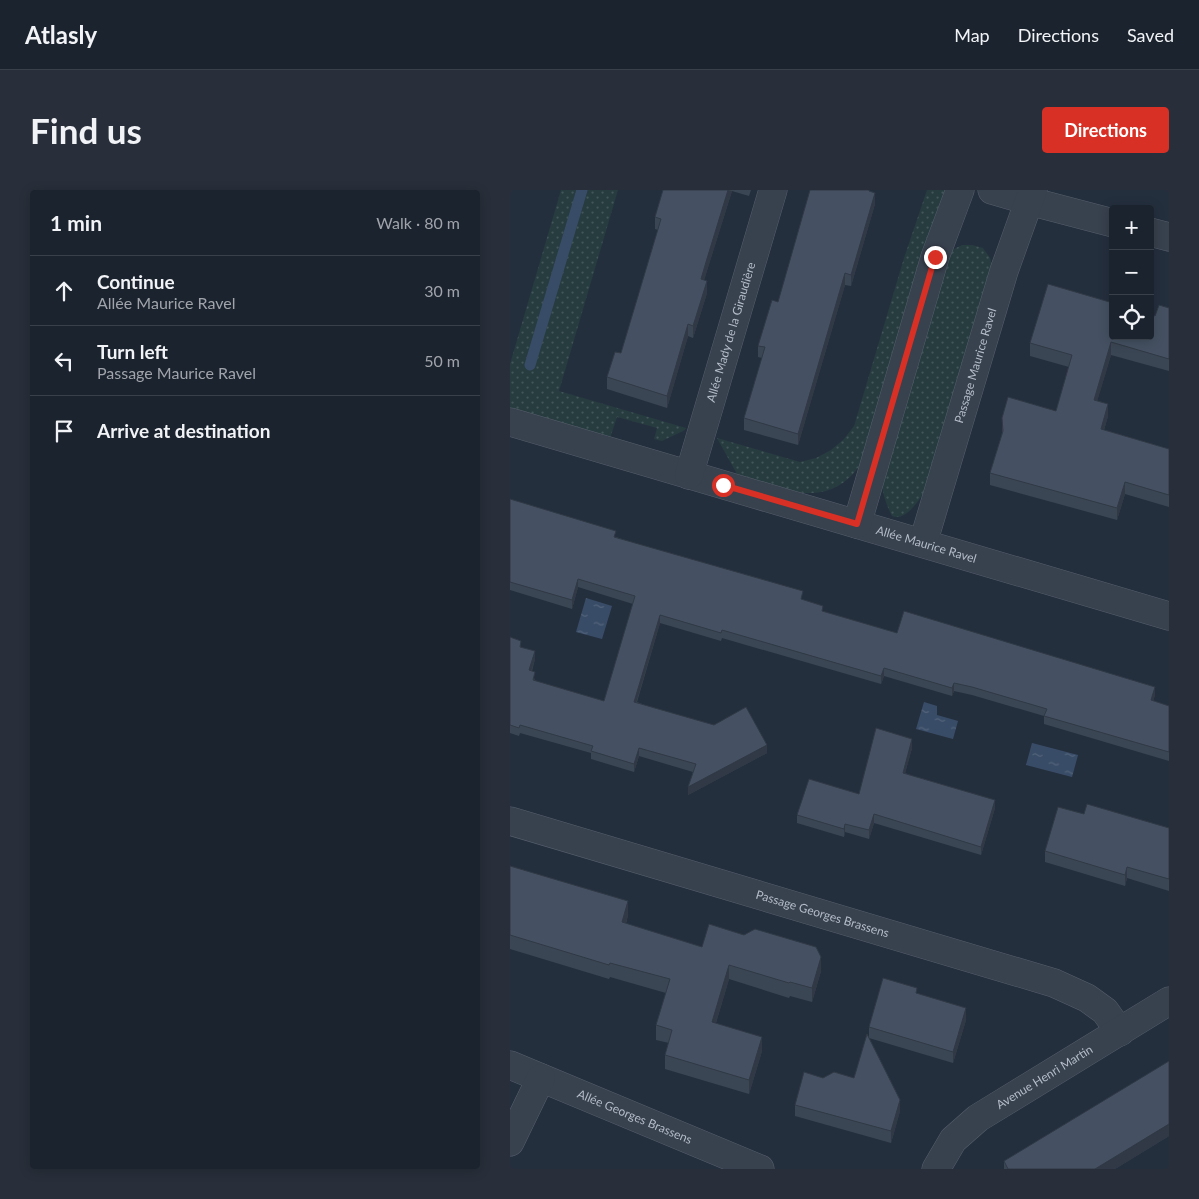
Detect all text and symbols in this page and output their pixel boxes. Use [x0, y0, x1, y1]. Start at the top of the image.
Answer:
text: Atlasly [25, 20, 97, 49]
text: Map [954, 24, 990, 46]
text: Directions [1018, 24, 1099, 46]
text: Saved [1127, 24, 1174, 46]
button: Directions [1042, 107, 1169, 153]
text: Find us [30, 109, 142, 151]
map controls [1109, 205, 1154, 340]
button: + [1109, 205, 1154, 250]
text: 1 min [50, 210, 102, 235]
text: Walk · 80 m [376, 213, 460, 232]
route end [924, 246, 947, 269]
button: − [1109, 250, 1154, 295]
street label: Allée Mady de la Giraudière [703, 260, 758, 404]
text: Continue [97, 270, 175, 293]
icon: ahead [50, 277, 78, 305]
text: 30 m [424, 281, 460, 300]
text: Allée Maurice Ravel [97, 293, 235, 312]
button: locate [1109, 295, 1154, 340]
street label: Passage Maurice Ravel [951, 306, 1000, 425]
text: Turn left [97, 340, 168, 363]
icon: left [50, 347, 78, 375]
text: 50 m [424, 351, 460, 370]
text: Passage Maurice Ravel [97, 363, 256, 382]
icon: arrive [50, 417, 78, 445]
text: Arrive at destination [97, 419, 270, 442]
route start [712, 474, 735, 497]
street label: Allée Maurice Ravel [874, 522, 978, 566]
street label: Passage Georges Brassens [754, 887, 891, 940]
street label: Avenue Henri Martin [993, 1041, 1095, 1112]
street label: Allée Georges Brassens [575, 1086, 694, 1147]

